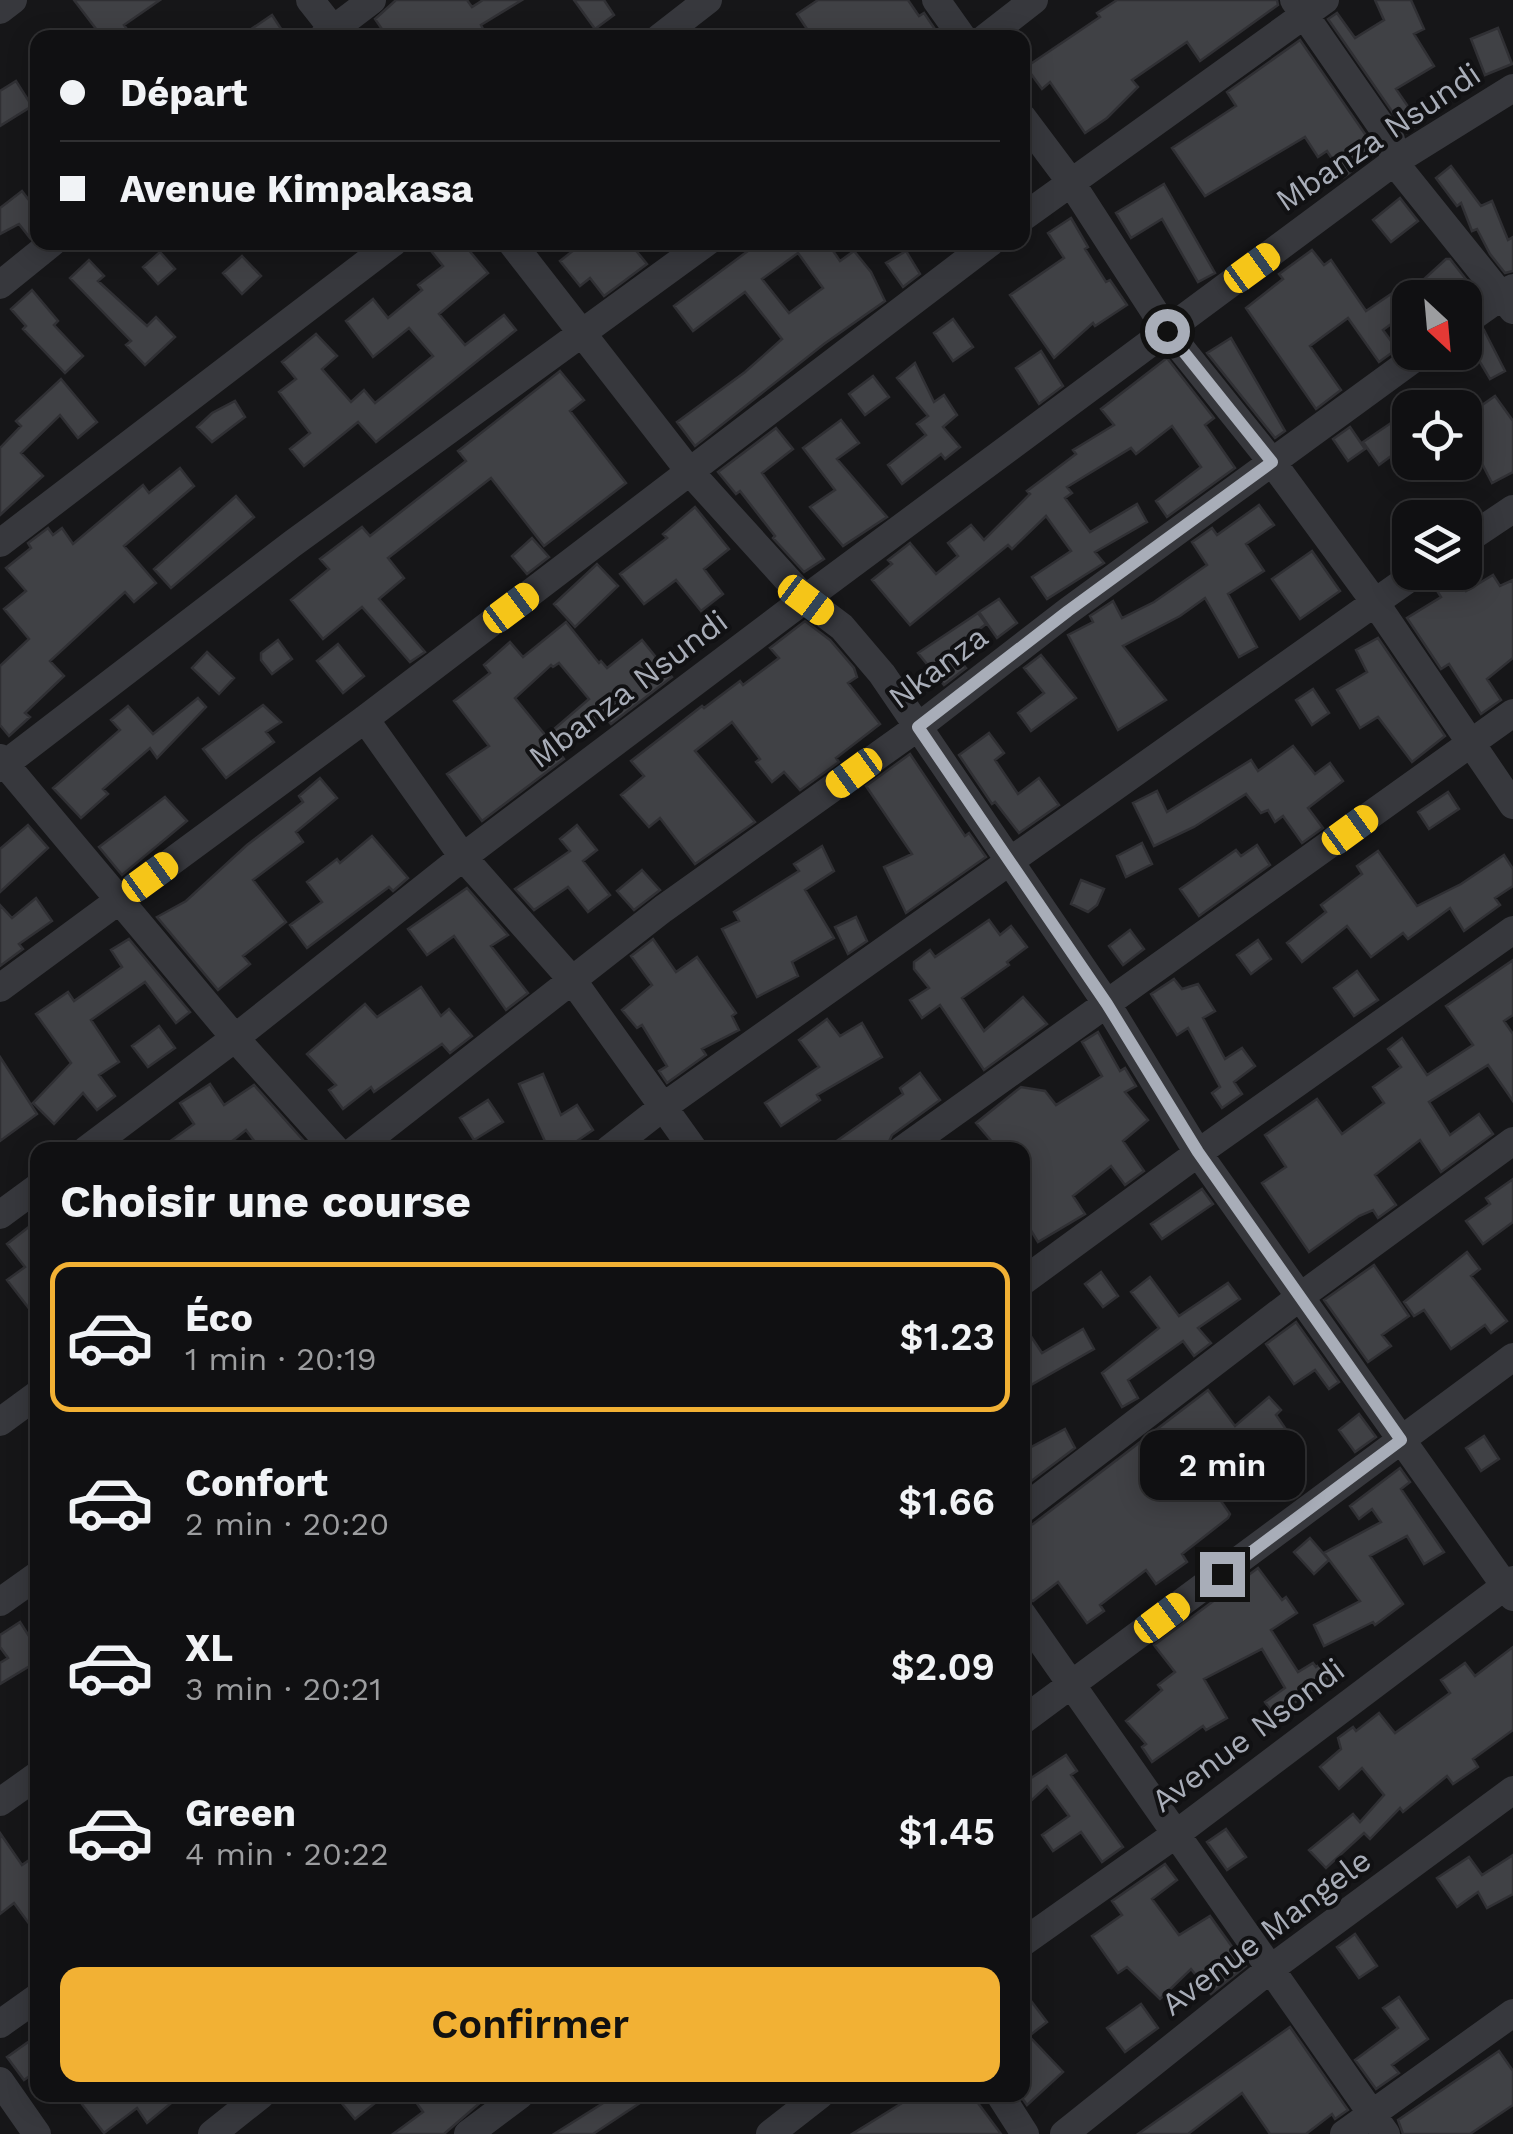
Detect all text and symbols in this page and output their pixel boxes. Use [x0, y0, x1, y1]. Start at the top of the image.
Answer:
street label: Mbanza Nsundi [1268, 54, 1488, 220]
text: Départ [120, 71, 247, 115]
text: Avenue Kimpakasa [120, 167, 473, 211]
car [1219, 238, 1285, 298]
north arrow [1392, 280, 1482, 370]
map controls [1392, 280, 1482, 590]
route start [1145, 309, 1190, 354]
button: locate [1392, 390, 1482, 480]
button: layers [1392, 500, 1482, 590]
car [773, 570, 839, 630]
car [478, 578, 544, 638]
street label: Mbanza Nsundi [521, 602, 735, 776]
street label: Nkanza [881, 617, 995, 717]
car [821, 743, 887, 803]
car [1317, 800, 1383, 860]
car [117, 847, 183, 907]
text: Choisir une course [60, 1175, 471, 1228]
icon: car [65, 1292, 155, 1382]
text: Éco [185, 1296, 253, 1340]
text: $1.23 [900, 1315, 995, 1359]
text: 1 min · 20:19 [185, 1340, 377, 1378]
callout: 2 min [1140, 1429, 1304, 1499]
text: 2 min [1179, 1446, 1266, 1484]
icon: car [65, 1457, 155, 1547]
text: Confort [185, 1461, 328, 1505]
text: $1.66 [898, 1480, 995, 1524]
text: 2 min · 20:20 [185, 1505, 389, 1543]
route end [1200, 1552, 1245, 1597]
car [1129, 1588, 1195, 1648]
icon: car [65, 1622, 155, 1712]
text: XL [185, 1626, 233, 1670]
text: $2.09 [891, 1645, 995, 1689]
street label: Avenue Nsondi [1144, 1650, 1352, 1820]
text: 3 min · 20:21 [185, 1670, 382, 1708]
icon: car [65, 1787, 155, 1877]
text: Green [185, 1791, 296, 1835]
text: $1.45 [898, 1810, 995, 1854]
text: 4 min · 20:22 [185, 1835, 389, 1873]
street label: Avenue Mangele [1154, 1841, 1378, 2023]
button: Confirmer [60, 1967, 1000, 2082]

